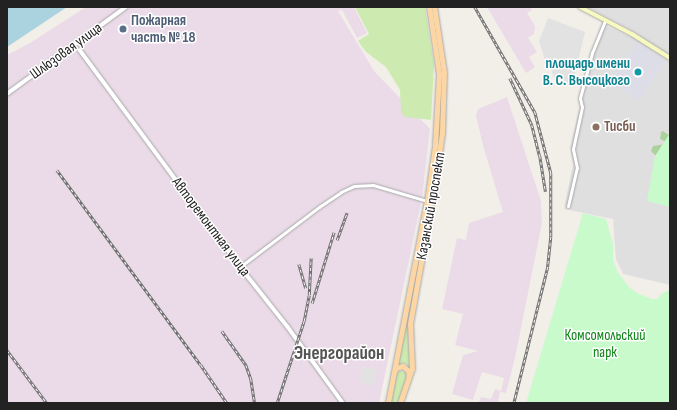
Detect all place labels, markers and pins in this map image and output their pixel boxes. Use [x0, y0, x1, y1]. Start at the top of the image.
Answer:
place label: Пожарная часть № 18 [131, 11, 196, 46]
marker: Пожарная часть № 18 [118, 24, 128, 34]
place label: площадь имени В. С. Высоцкого [543, 54, 630, 89]
marker: площадь имени В. С. Высоцкого [633, 67, 643, 77]
place label: Тисби [604, 118, 636, 136]
marker: Тисби [591, 122, 601, 132]

